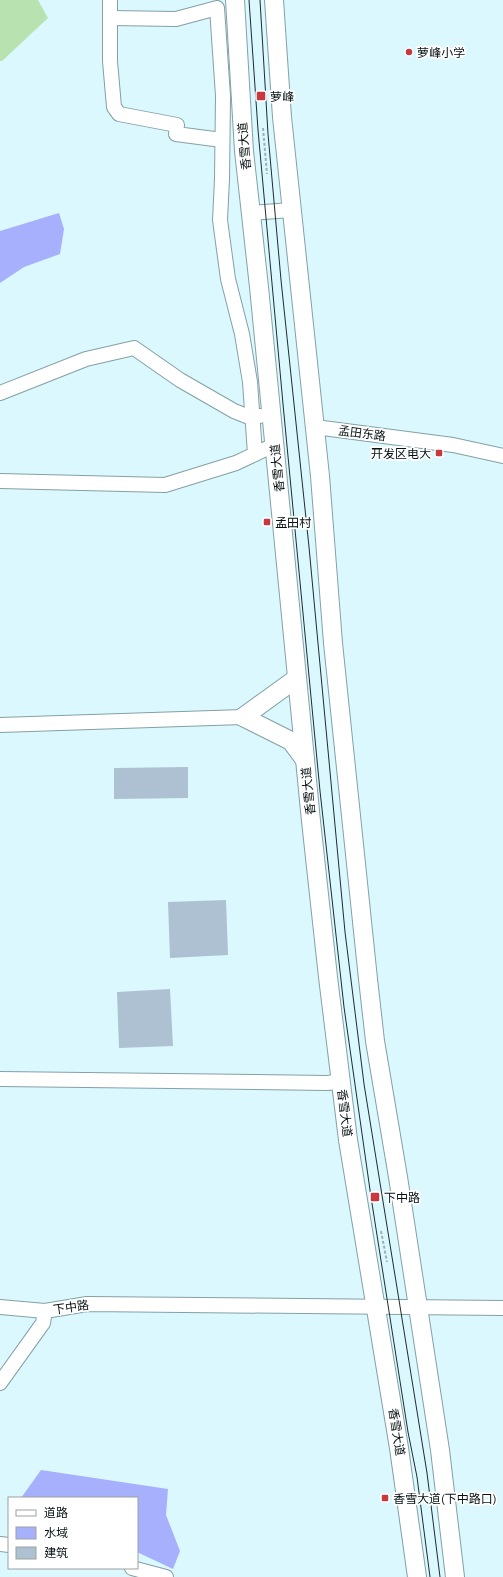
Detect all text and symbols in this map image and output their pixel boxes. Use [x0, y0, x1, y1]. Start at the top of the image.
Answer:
place label: 萝峰小学 [417, 46, 465, 59]
marker: 萝峰小学 [404, 47, 414, 57]
marker: 萝峰 [255, 90, 267, 102]
place label: 萝峰 [270, 90, 294, 103]
street label: 香雪大道 [235, 122, 253, 170]
street label: 孟田东路 [337, 424, 387, 442]
street label: 香雪大道 [268, 443, 286, 493]
place label: 开发区电大 [371, 447, 431, 460]
marker: 开发区电大 [434, 448, 444, 458]
place label: 孟田村 [275, 516, 312, 529]
marker: 孟田村 [262, 517, 272, 527]
street label: 香雪大道 [299, 766, 317, 816]
street label: 香雪大道 [336, 1088, 354, 1138]
marker: 下中路 [369, 1191, 381, 1203]
place label: 下中路 [384, 1191, 420, 1204]
street label: 下中路 [52, 1298, 90, 1316]
street label: 香雪大道 [387, 1407, 407, 1457]
place label: 香雪大道(下中路口) [393, 1492, 497, 1506]
marker: 香雪大道(下中路口) [380, 1493, 390, 1503]
legend [8, 1497, 138, 1569]
text: 道路 [44, 1506, 68, 1519]
text: 水域 [44, 1526, 68, 1539]
text: 建筑 [44, 1546, 68, 1559]

